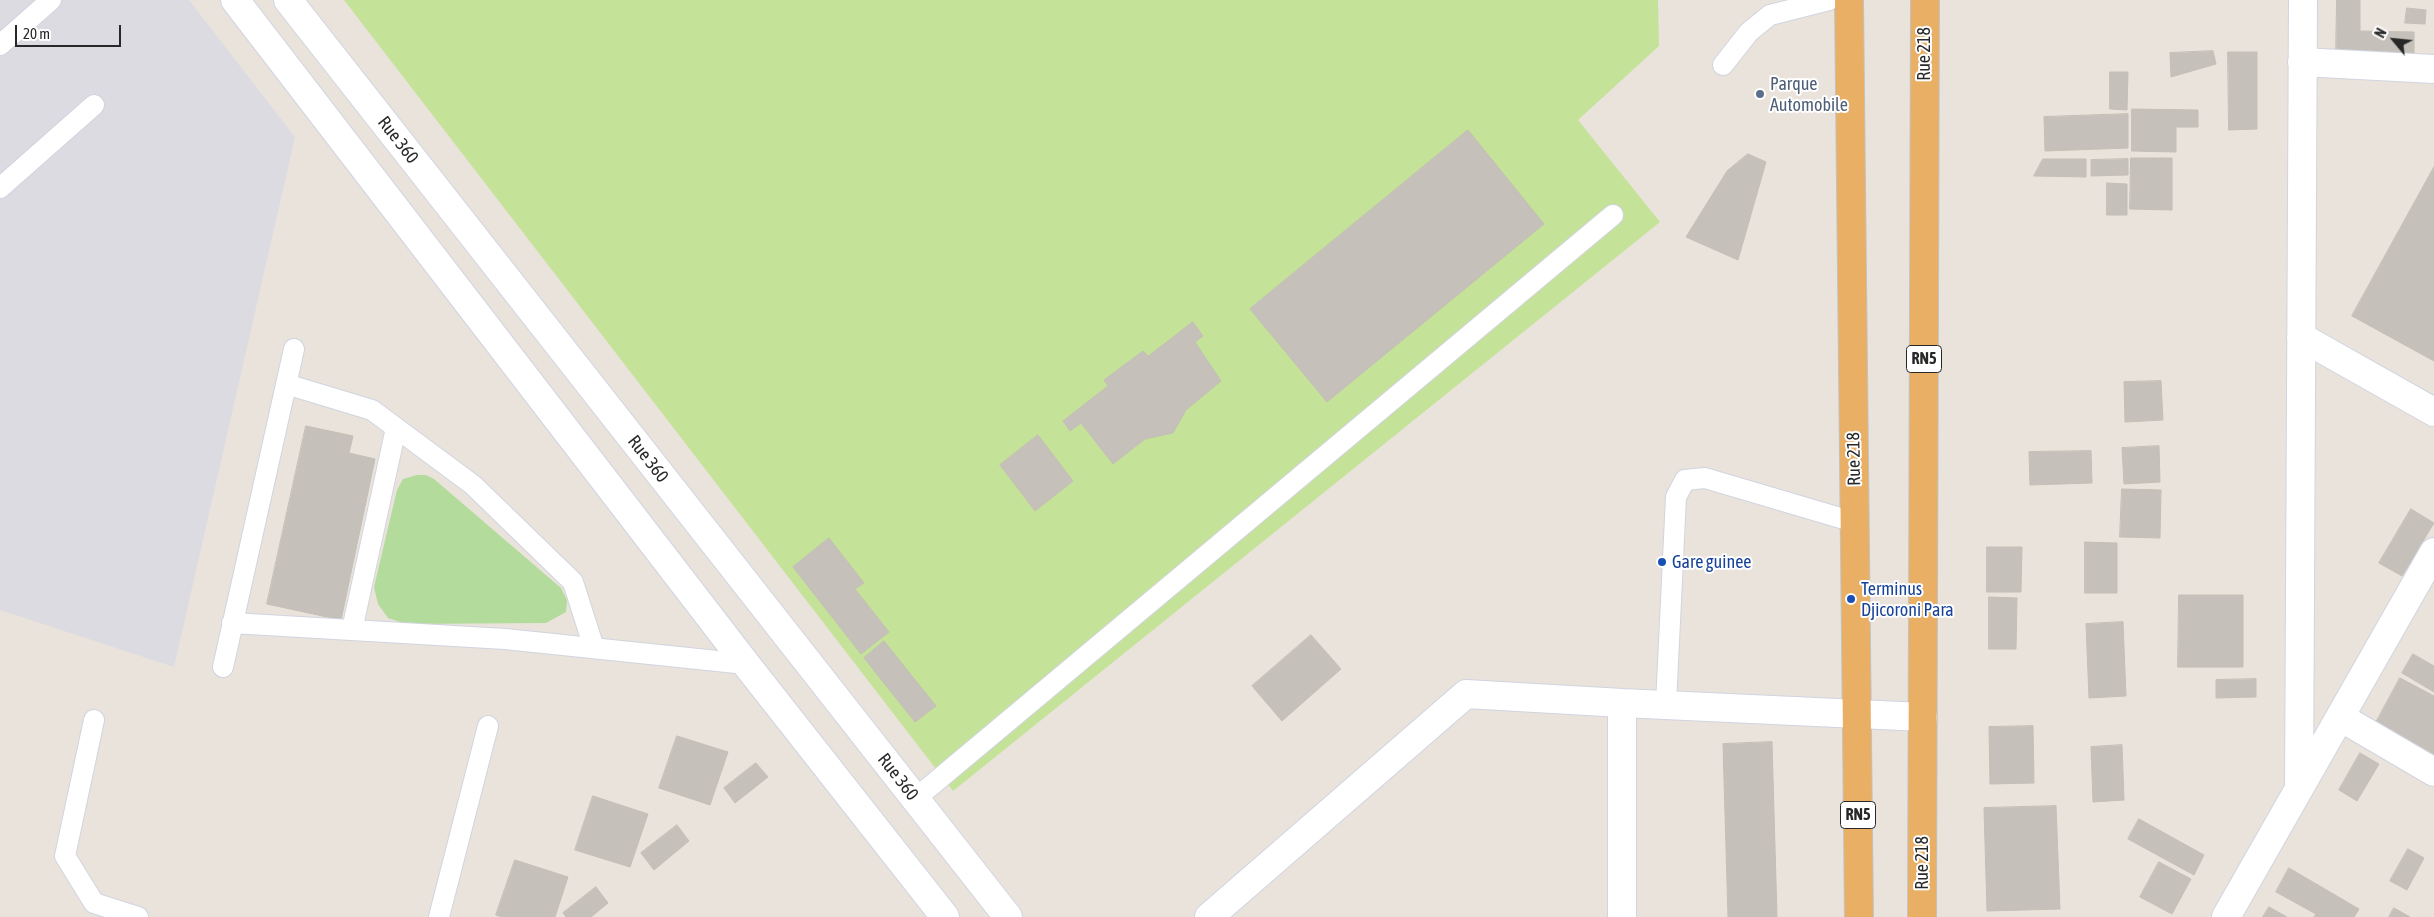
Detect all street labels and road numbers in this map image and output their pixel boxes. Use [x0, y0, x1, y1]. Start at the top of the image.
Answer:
street label: Rue 218 [1913, 27, 1935, 81]
street label: Rue 360 [373, 112, 423, 168]
road number: RN5 [1906, 346, 1942, 372]
street label: Rue 360 [623, 431, 673, 487]
street label: Rue 218 [1843, 432, 1865, 486]
street label: Rue 360 [873, 749, 923, 805]
road number: RN5 [1840, 802, 1876, 828]
street label: Rue 218 [1911, 836, 1933, 890]

